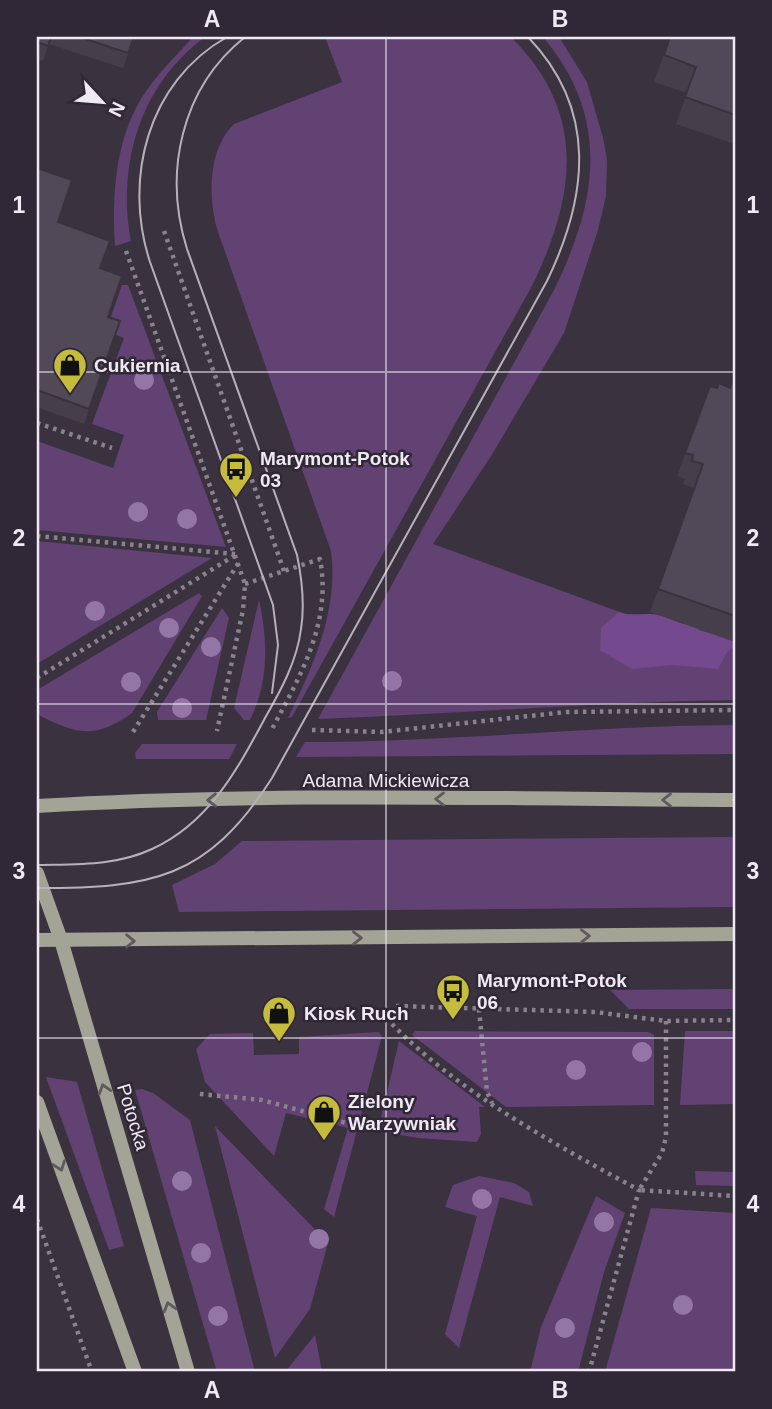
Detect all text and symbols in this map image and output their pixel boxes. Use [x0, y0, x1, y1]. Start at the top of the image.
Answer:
text: A [204, 6, 220, 32]
text: B [552, 6, 568, 32]
north arrow [66, 66, 136, 136]
text: N [104, 98, 129, 120]
text: 1 [13, 192, 26, 218]
text: 1 [747, 192, 760, 218]
shop icon: Cukiernia [51, 346, 89, 395]
place label: Cukiernia [94, 355, 181, 376]
place label: Marymont-Potok 03 [260, 448, 410, 491]
bus stop icon: Marymont-Potok 03 [217, 450, 255, 499]
text: 2 [13, 525, 25, 551]
text: 2 [747, 525, 759, 551]
street label: Adama Mickiewicza [303, 770, 470, 791]
one-way arrow [434, 791, 444, 807]
one-way arrow [661, 792, 672, 808]
one-way arrow [206, 793, 217, 808]
text: 3 [13, 858, 25, 884]
text: 3 [747, 858, 759, 884]
one-way arrow [579, 928, 590, 943]
one-way arrow [352, 930, 363, 946]
one-way arrow [125, 933, 135, 949]
place label: Marymont-Potok 06 [477, 970, 627, 1013]
bus stop icon: Marymont-Potok 06 [434, 972, 472, 1021]
shop icon: Kiosk Ruch [260, 994, 298, 1043]
place label: Kiosk Ruch [304, 1003, 409, 1024]
street label: Potocka [113, 1081, 153, 1153]
one-way arrow [98, 1083, 113, 1095]
place label: Zielony Warzywniak [348, 1091, 456, 1134]
shop icon: Zielony Warzywniak [305, 1093, 343, 1142]
one-way arrow [52, 1160, 66, 1172]
text: 4 [13, 1191, 26, 1217]
text: 4 [747, 1191, 760, 1217]
one-way arrow [162, 1301, 177, 1313]
text: A [204, 1377, 220, 1403]
text: B [552, 1377, 568, 1403]

